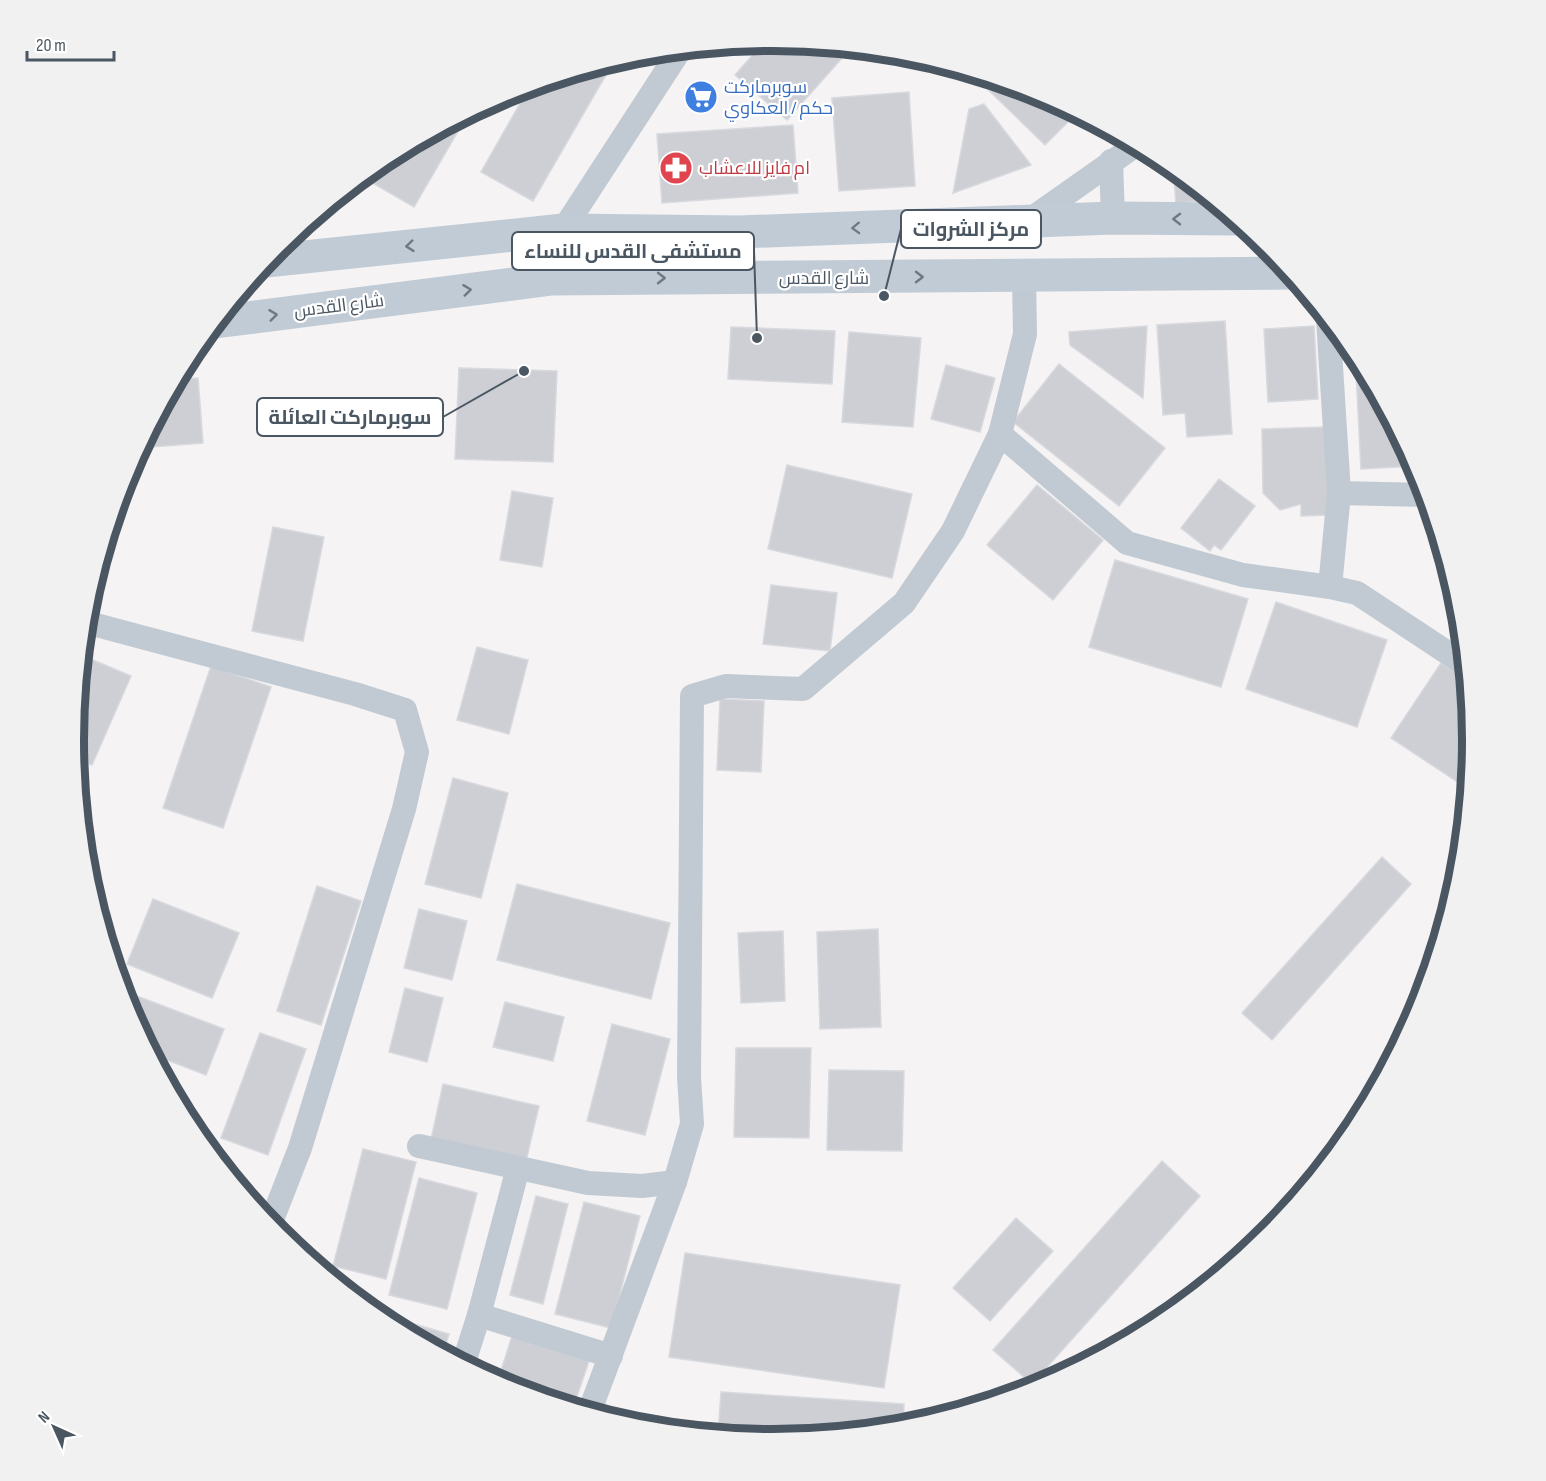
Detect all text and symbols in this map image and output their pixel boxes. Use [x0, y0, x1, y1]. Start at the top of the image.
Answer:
scale bar [27, 24, 114, 62]
text: 20 m [36, 35, 66, 56]
place label: سوبرماركت حكم / العكاوي [724, 77, 833, 122]
supermarket icon: سوبرماركت حكم / العكاوي [683, 79, 719, 115]
pharmacy icon: ام فايز للاعشاب [658, 150, 694, 186]
place label: ام فايز للاعشاب [699, 158, 810, 180]
callout: مركز الشروات [901, 210, 1041, 248]
one-way arrow [1172, 213, 1181, 225]
text: مركز الشروات [913, 218, 1029, 242]
one-way arrow [852, 222, 861, 234]
callout: مستشفى القدس للنساء [512, 232, 754, 270]
one-way arrow [405, 239, 415, 252]
text: مستشفى القدس للنساء [524, 240, 742, 264]
street label: شارع القدس [779, 268, 869, 290]
one-way arrow [914, 271, 923, 283]
one-way arrow [656, 272, 665, 284]
one-way arrow [462, 284, 471, 297]
street label: شارع القدس [293, 290, 385, 323]
one-way arrow [269, 309, 278, 321]
callout: سوبرماركت العائلة [257, 398, 443, 436]
text: سوبرماركت العائلة [269, 406, 431, 430]
north arrow [24, 1397, 84, 1457]
text: N [35, 1408, 54, 1427]

